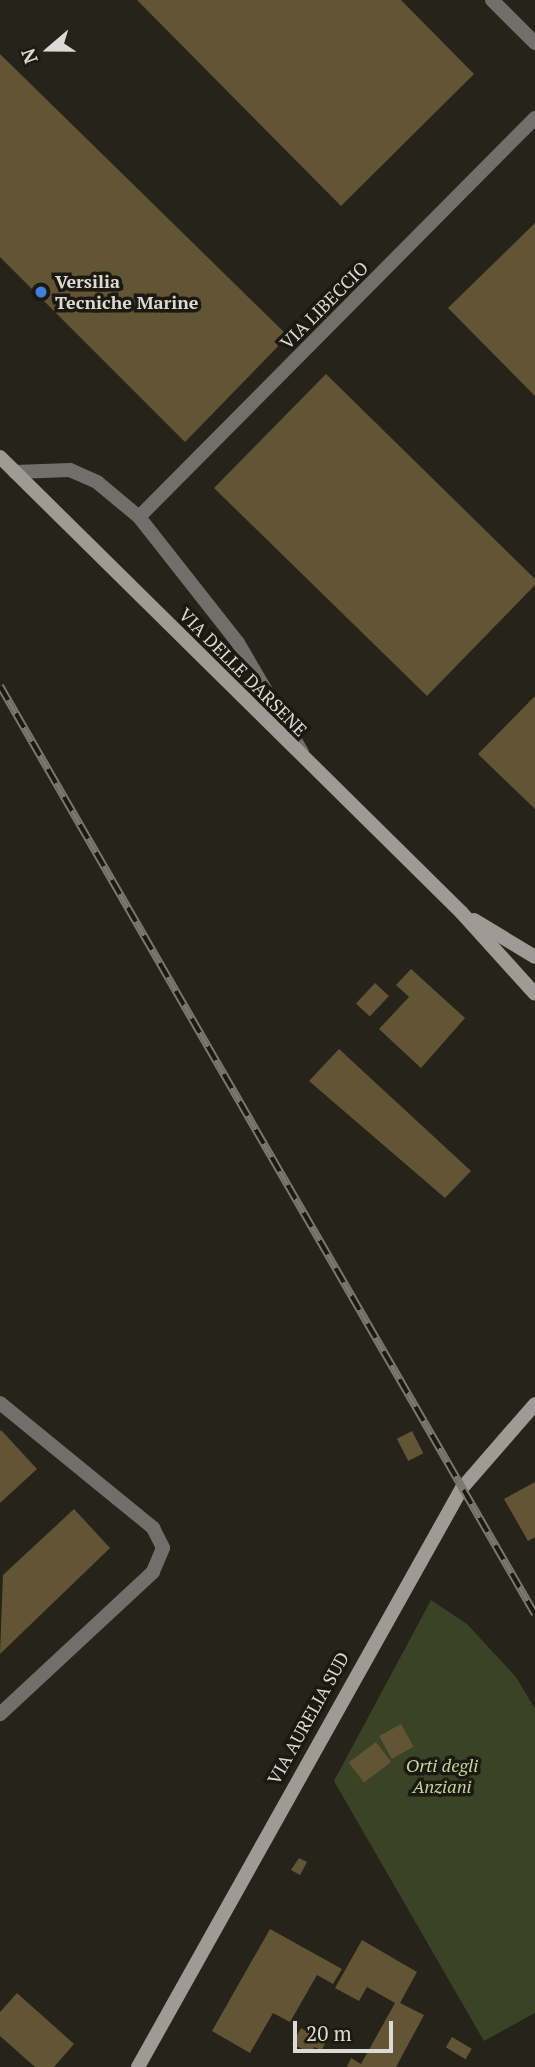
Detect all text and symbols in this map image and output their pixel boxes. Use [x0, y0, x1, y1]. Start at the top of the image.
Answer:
north arrow [14, 14, 84, 84]
text: N [15, 45, 43, 67]
street label: VIA LIBECCIO [276, 257, 372, 353]
place label: Versilia Tecniche Marine [55, 271, 198, 314]
marker: Versilia Tecniche Marine [33, 284, 49, 300]
street label: VIA DELLE DARSENE [174, 603, 312, 741]
street label: VIA AURELIA SUD [262, 1648, 354, 1788]
park label: Orti degli Anziani [406, 1755, 478, 1798]
scale bar [297, 2008, 397, 2052]
text: 20 m [306, 2019, 352, 2047]

